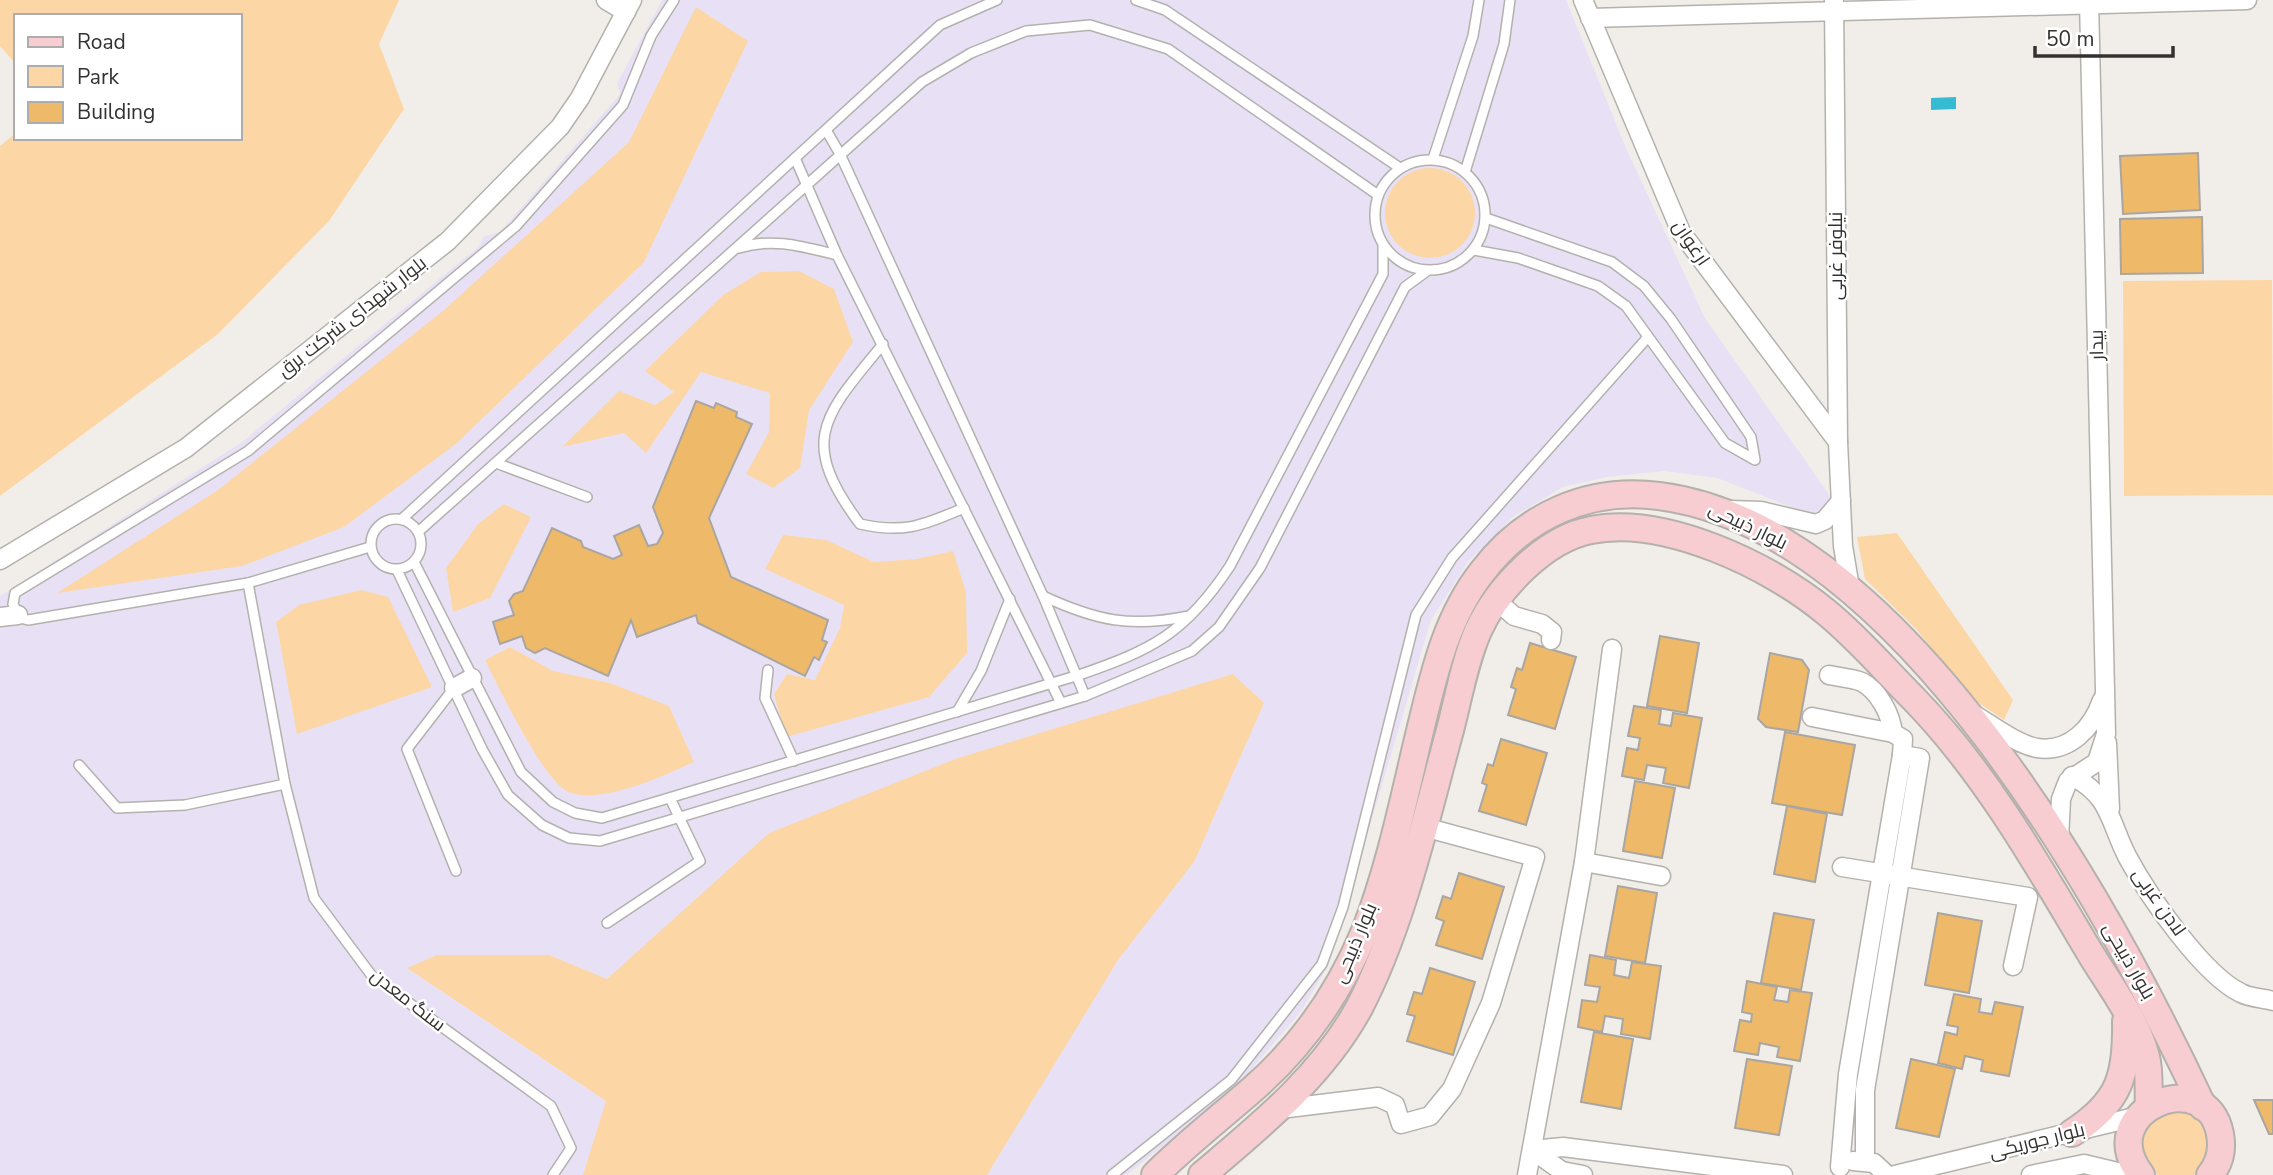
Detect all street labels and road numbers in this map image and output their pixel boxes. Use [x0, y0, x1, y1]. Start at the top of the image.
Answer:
street label: نیلوفر غربی [1823, 212, 1849, 300]
street label: ارغوان [1666, 215, 1716, 271]
street label: بلوار شهدای شرکت برق [272, 250, 432, 384]
street label: بیدار [2084, 329, 2110, 362]
street label: بلوار ذبیحی [1704, 496, 1792, 556]
street label: لادن غربی [2126, 863, 2192, 941]
street label: بلوار ذبیحی [1326, 899, 1384, 987]
street label: بلوار ذبیحی [2096, 918, 2162, 1004]
street label: سنگ معدن [365, 962, 451, 1038]
street label: بلوار جوریکی [1986, 1117, 2088, 1165]

